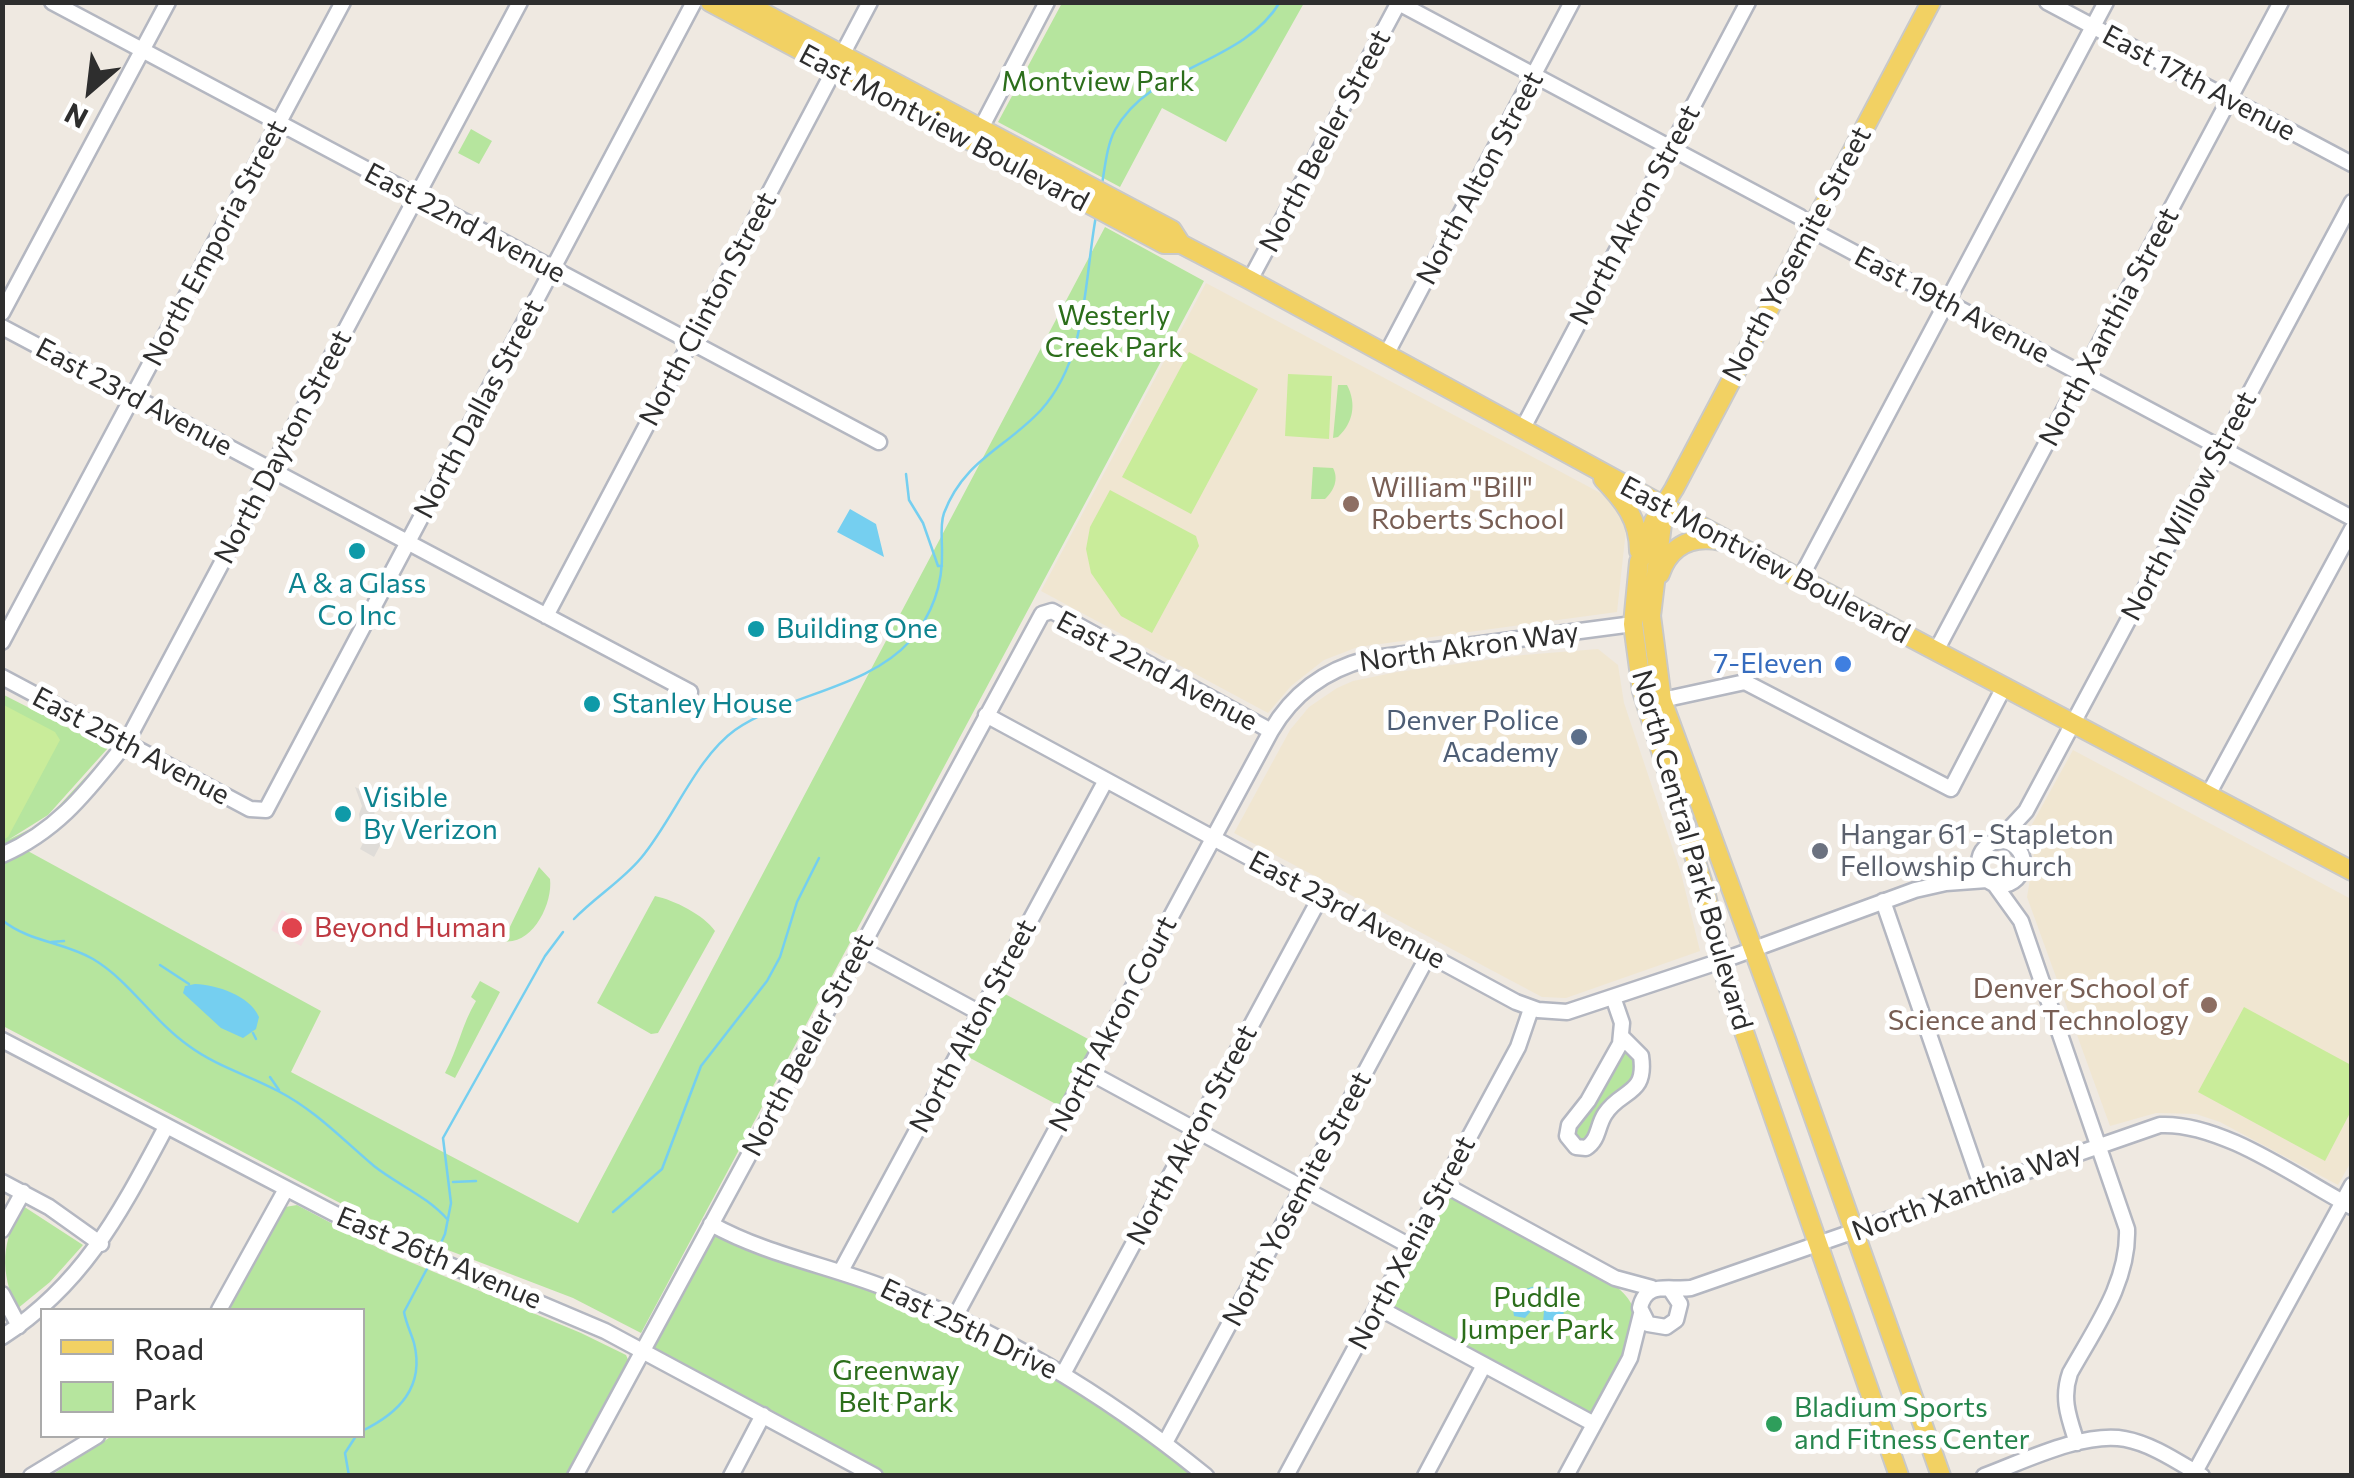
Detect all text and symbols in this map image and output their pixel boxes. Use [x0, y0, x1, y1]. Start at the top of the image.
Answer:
street label: East 17th Avenue [2097, 18, 2301, 148]
street label: North Beeler Street [1252, 24, 1398, 258]
street label: East Montview Boulevard [793, 37, 1095, 219]
north arrow [40, 40, 140, 140]
park label: Montview Park [1001, 65, 1195, 99]
street label: North Alton Street [1410, 66, 1550, 290]
text: N [59, 97, 93, 136]
street label: North Akron Street [1563, 99, 1707, 331]
street label: North Emporia Street [136, 114, 294, 372]
street label: North Yosemite Street [1716, 121, 1878, 387]
street label: East 22nd Avenue [359, 156, 571, 290]
street label: North Clinton Street [632, 186, 784, 432]
street label: North Xanthia Street [2032, 202, 2186, 452]
street label: East 19th Avenue [1849, 239, 2055, 371]
street label: North Dallas Street [407, 294, 551, 524]
park label: Westerly Creek Park [1045, 299, 1183, 365]
street label: North Dayton Street [207, 324, 359, 570]
street label: East 23rd Avenue [30, 331, 238, 463]
street label: North Willow Street [2114, 386, 2264, 626]
street label: East Montview Boulevard [1614, 469, 1916, 651]
place label: William "Bill" Roberts School [1371, 471, 1565, 537]
marker: William "Bill" Roberts School [1340, 493, 1362, 515]
marker: A & a Glass Co Inc [346, 540, 368, 562]
place label: A & a Glass Co Inc [288, 567, 426, 633]
street label: East 22nd Avenue [1051, 604, 1263, 738]
place label: Building One [776, 612, 938, 646]
street label: North Akron Way [1357, 615, 1581, 679]
marker: Building One [745, 618, 767, 640]
place label: 7-Eleven [1714, 647, 1823, 681]
marker: 7-Eleven [1832, 653, 1854, 675]
street label: North Central Park Boulevard [1624, 666, 1760, 1034]
street label: East 25th Avenue [27, 680, 235, 812]
place label: Stanley House [612, 687, 793, 721]
marker: Stanley House [581, 693, 603, 715]
place label: Denver Police Academy [1386, 704, 1559, 770]
marker: Denver Police Academy [1568, 726, 1590, 748]
place label: Visible By Verizon [363, 781, 498, 847]
marker: Visible By Verizon [332, 803, 354, 825]
place label: Hangar 61 - Stapleton Fellowship Church [1840, 818, 2114, 884]
marker: Hangar 61 - Stapleton Fellowship Church [1809, 840, 1831, 862]
street label: East 23rd Avenue [1243, 844, 1451, 976]
street label: North Akron Court [1042, 910, 1184, 1138]
place label: Beyond Human [314, 911, 507, 945]
street label: North Alton Street [903, 914, 1043, 1138]
marker: Beyond Human [279, 915, 305, 941]
street label: North Beeler Street [735, 928, 881, 1162]
place label: Denver School of Science and Technology [1888, 972, 2189, 1038]
marker: Denver School of Science and Technology [2198, 994, 2220, 1016]
street label: North Akron Street [1120, 1019, 1264, 1251]
street label: North Yosemite Street [1216, 1066, 1378, 1332]
street label: North Xenia Street [1342, 1130, 1482, 1356]
street label: North Xanthia Way [1847, 1134, 2087, 1248]
street label: East 26th Avenue [331, 1200, 547, 1316]
street label: East 25th Drive [875, 1272, 1063, 1386]
park label: Puddle Jumper Park [1460, 1281, 1614, 1347]
legend [40, 1308, 365, 1438]
text: Road [134, 1329, 204, 1366]
park label: Greenway Belt Park [832, 1354, 960, 1420]
text: Park [134, 1379, 197, 1416]
place label: Bladium Sports and Fitness Center [1794, 1391, 2030, 1457]
marker: Bladium Sports and Fitness Center [1763, 1413, 1785, 1435]

